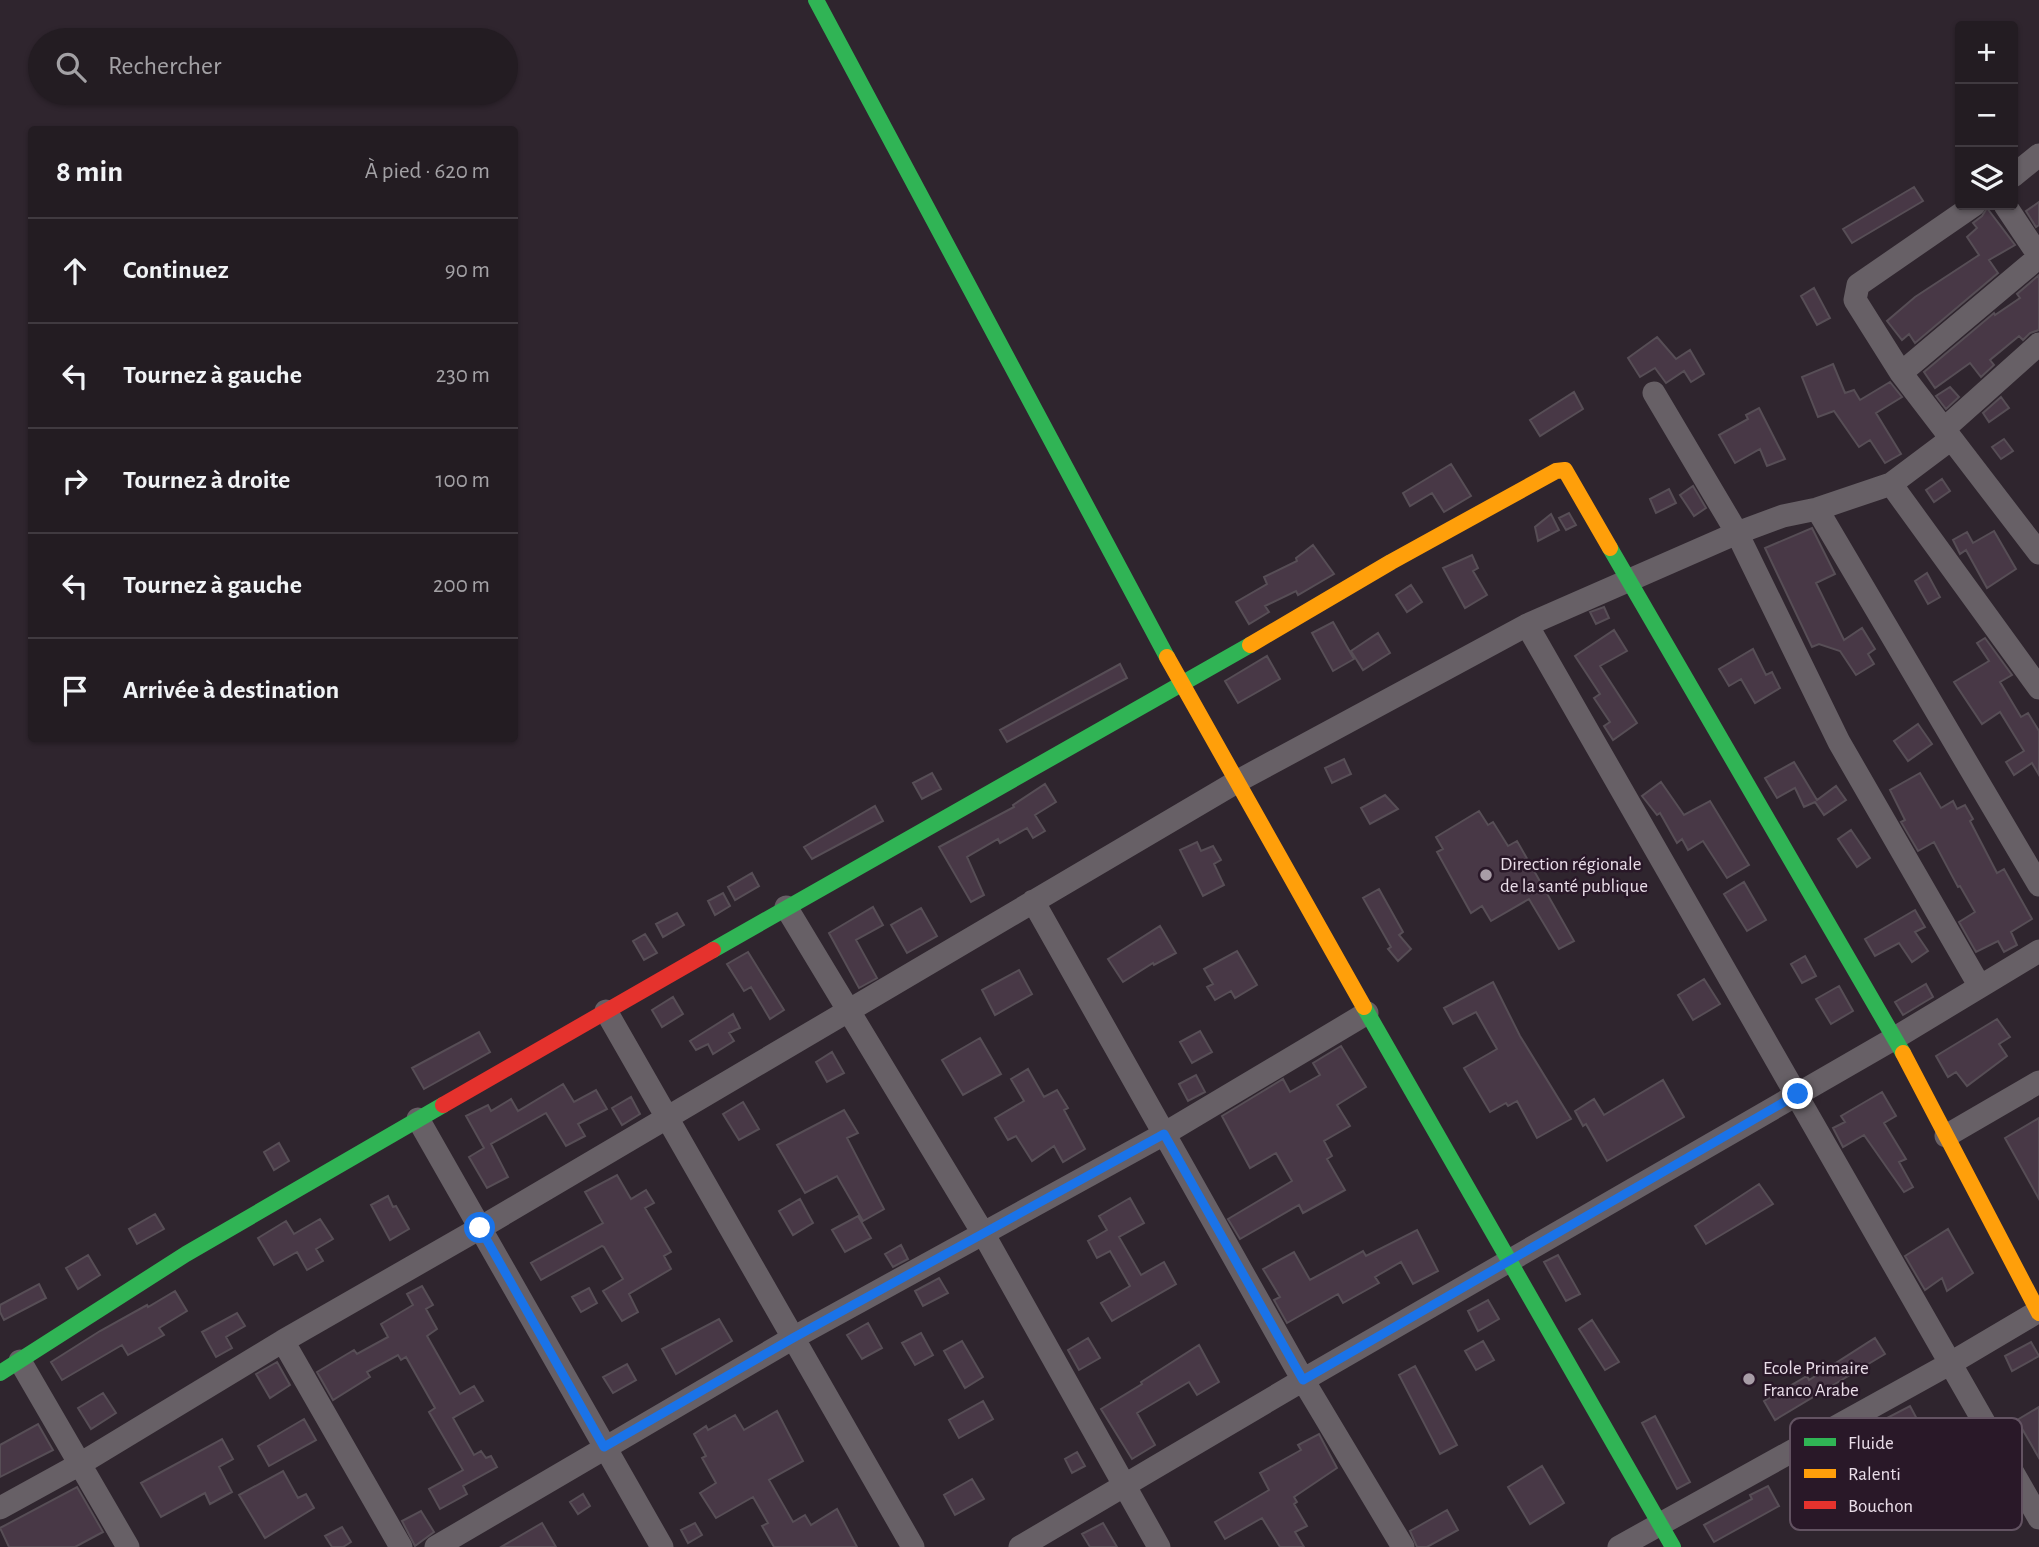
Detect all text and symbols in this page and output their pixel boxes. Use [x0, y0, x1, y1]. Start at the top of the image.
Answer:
map controls [1955, 21, 2018, 210]
button: + [1955, 21, 2018, 84]
search box [28, 28, 518, 105]
icon: search [52, 48, 90, 86]
text: Rechercher [108, 53, 221, 79]
button: − [1955, 84, 2018, 147]
button: layers [1955, 147, 2018, 210]
text: 8 min [56, 157, 123, 187]
text: À pied · 620 m [365, 160, 490, 183]
icon: ahead [56, 252, 94, 290]
text: Continuez [123, 257, 229, 283]
text: 90 m [445, 259, 490, 282]
icon: left [56, 357, 94, 395]
text: Tournez à gauche [123, 362, 302, 388]
text: 230 m [436, 364, 490, 387]
icon: right [56, 462, 94, 500]
text: Tournez à droite [123, 467, 290, 493]
text: 100 m [436, 469, 490, 492]
icon: left [56, 567, 94, 605]
text: Tournez à gauche [123, 572, 302, 598]
text: 200 m [433, 574, 490, 597]
icon: arrive [56, 672, 94, 710]
text: Arrivée à destination [123, 677, 339, 703]
place label: Direction régionale de la santé publique [1500, 855, 1648, 896]
marker: Direction régionale de la santé publique [1478, 867, 1494, 883]
route end [1782, 1078, 1813, 1109]
route start [464, 1212, 495, 1243]
place label: Ecole Primaire Franco Arabe [1763, 1359, 1869, 1400]
marker: Ecole Primaire Franco Arabe [1741, 1371, 1757, 1387]
legend [1790, 1418, 2022, 1530]
text: Fluide [1848, 1434, 1894, 1453]
text: Ralenti [1848, 1465, 1901, 1484]
text: Bouchon [1848, 1497, 1913, 1516]

